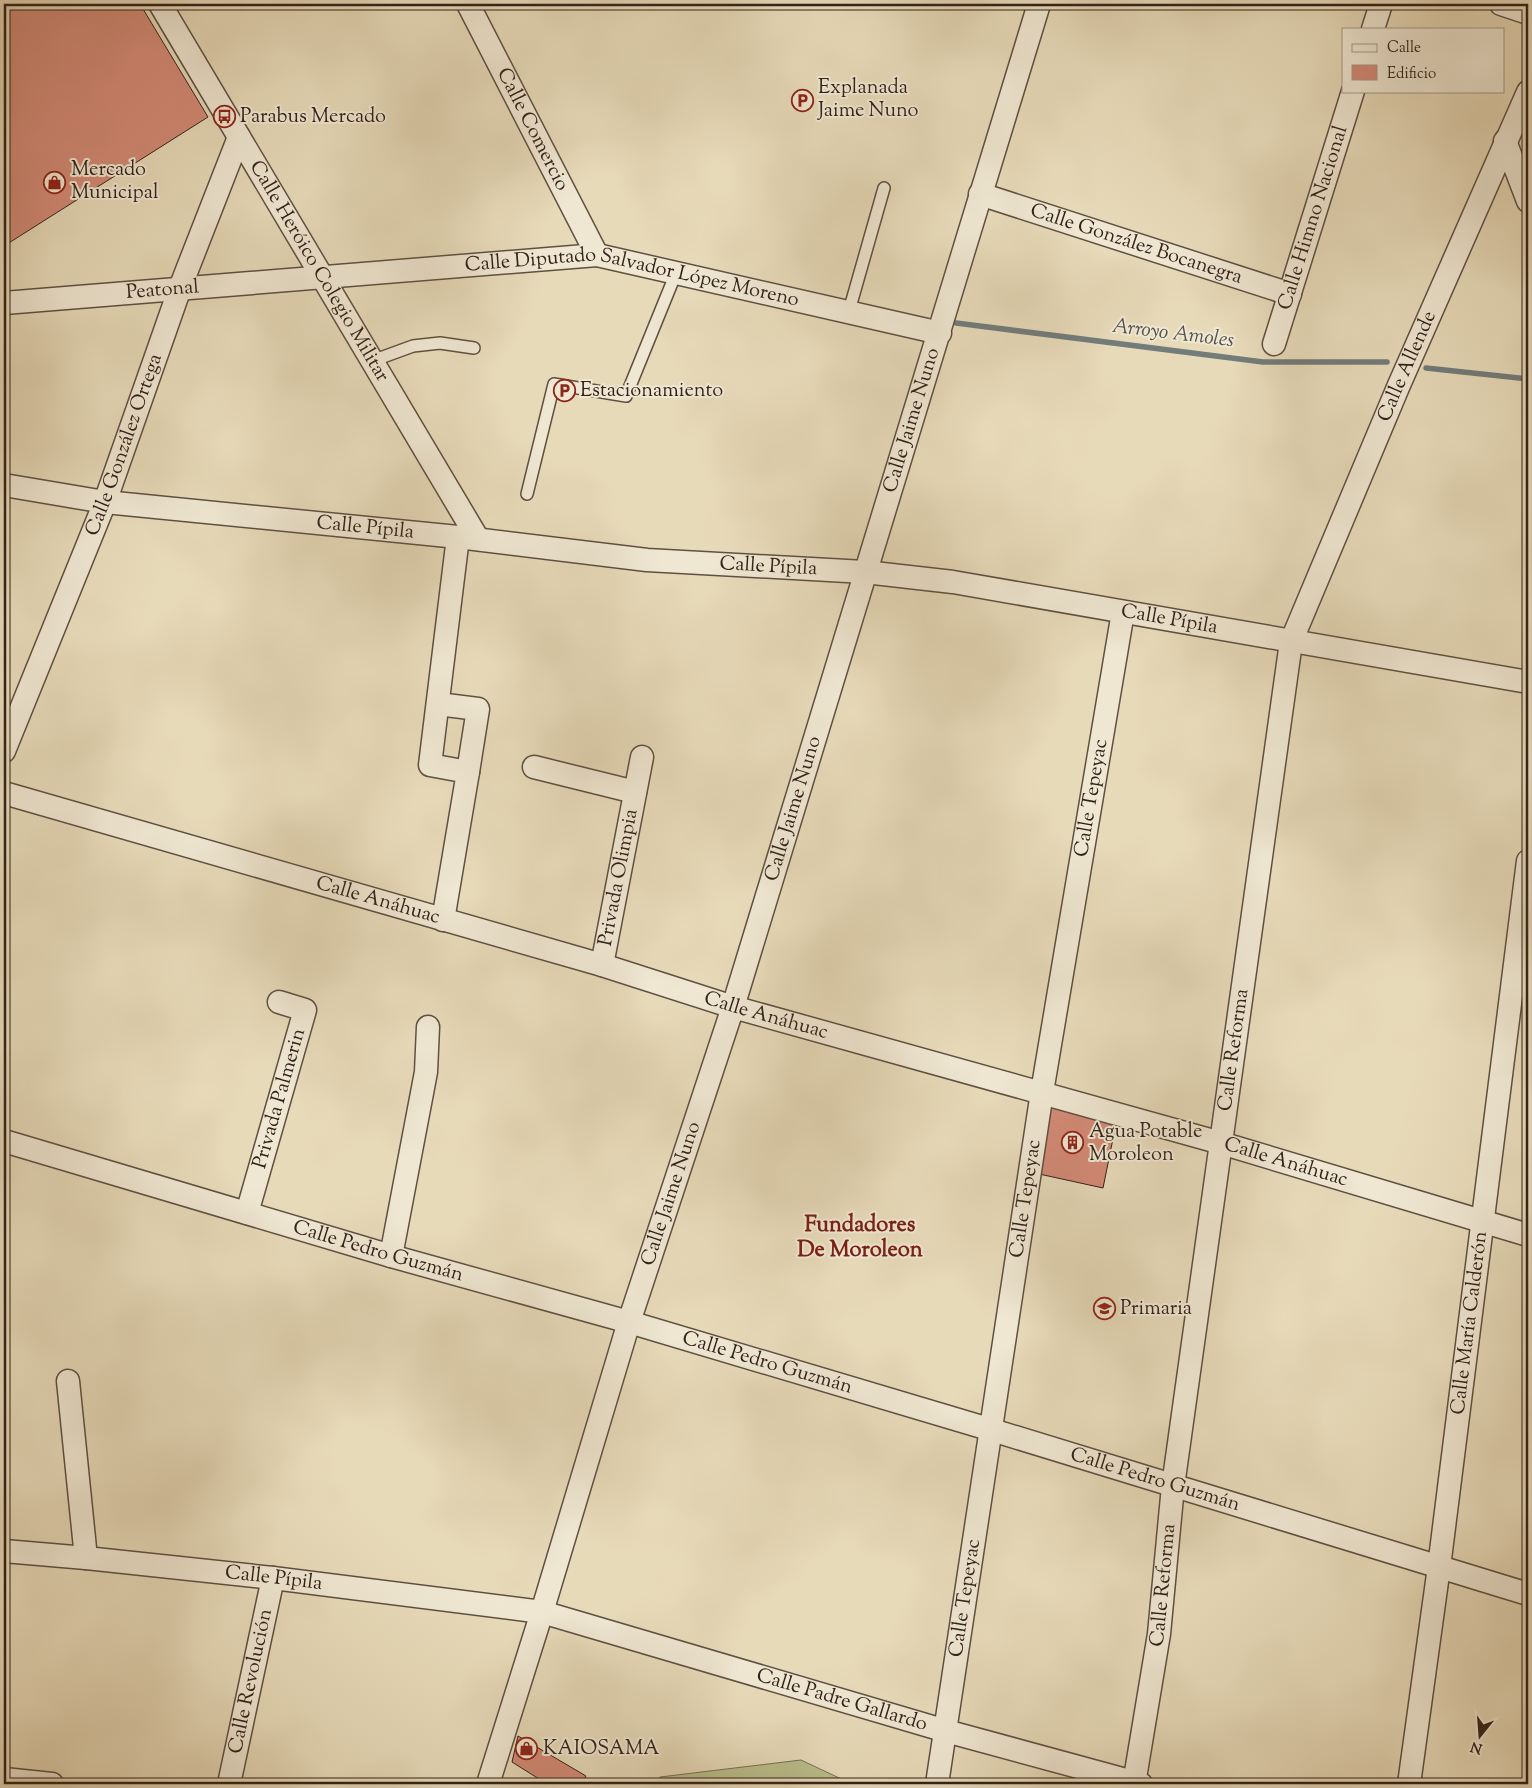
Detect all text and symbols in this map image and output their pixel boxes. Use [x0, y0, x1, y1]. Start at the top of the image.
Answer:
legend [1342, 28, 1504, 92]
text: Calle [1387, 38, 1421, 59]
street label: Calle Comercio [489, 63, 576, 196]
text: Edificio [1387, 64, 1436, 85]
place label: Explanada Jaime Nuno [817, 74, 919, 126]
parking icon: Explanada Jaime Nuno [790, 88, 814, 112]
place label: Parabus Mercado [240, 103, 386, 132]
bus stop icon: Parabus Mercado [212, 105, 236, 129]
street label: Calle Himno Nacional [1271, 122, 1356, 314]
street label: Calle Heróico Colegio Militar [242, 155, 396, 388]
place label: Mercado Municipal [71, 156, 159, 208]
shop icon: Mercado Municipal [43, 170, 67, 194]
street label: Calle González Bocanegra [1026, 197, 1246, 292]
street label: Calle Diputado Salvador López Moreno [464, 241, 802, 315]
street label: Peatonal [125, 273, 201, 308]
street label: Calle Allende [1371, 306, 1444, 426]
water label: Arroyo Amoles [1110, 312, 1236, 356]
street label: Calle Jaime Nuno [876, 344, 948, 497]
street label: Calle González Ortega [78, 350, 170, 540]
place label: Estacionamiento [580, 377, 723, 406]
parking icon: Estacionamiento [552, 379, 576, 403]
street label: Calle Pípila [315, 509, 415, 547]
street label: Calle Pípila [719, 550, 818, 584]
street label: Calle Pípila [1119, 597, 1220, 642]
street label: Calle Jaime Nuno [758, 733, 829, 885]
street label: Calle Tepeyac [1067, 737, 1116, 859]
street label: Privada Olimpia [591, 807, 646, 949]
street label: Calle Anáhuac [312, 869, 443, 932]
street label: Calle Anáhuac [700, 984, 831, 1047]
street label: Calle Reforma [1211, 987, 1257, 1113]
street label: Privada Palmerin [246, 1025, 314, 1172]
street label: Calle Jaime Nuno [634, 1118, 709, 1270]
place label: Agua Potable Moroleon [1089, 1118, 1202, 1170]
street label: Calle Anáhuac [1220, 1130, 1351, 1195]
building icon: Agua Potable Moroleon [1061, 1131, 1085, 1155]
street label: Calle Tepeyac [1003, 1138, 1049, 1260]
district label: Fundadores De Moroleon [797, 1210, 923, 1267]
street label: Calle Pedro Guzmán [289, 1213, 467, 1290]
street label: Calle María Calderón [1444, 1229, 1496, 1417]
place label: Primaria [1120, 1295, 1192, 1324]
school or university icon: Primaria [1092, 1297, 1116, 1321]
street label: Calle Pedro Guzmán [679, 1324, 856, 1402]
street label: Calle Pedro Guzmán [1067, 1440, 1244, 1520]
street label: Calle Reforma [1143, 1522, 1184, 1649]
street label: Calle Tepeyac [942, 1537, 988, 1659]
street label: Calle Pípila [223, 1558, 324, 1599]
street label: Calle Revolución [221, 1606, 281, 1756]
street label: Calle Padre Gallardo [753, 1661, 931, 1739]
north arrow [1454, 1710, 1504, 1760]
place label: KAIOSAMA [543, 1735, 660, 1764]
text: N [1469, 1735, 1485, 1758]
shop icon: KAIOSAMA [515, 1737, 539, 1761]

